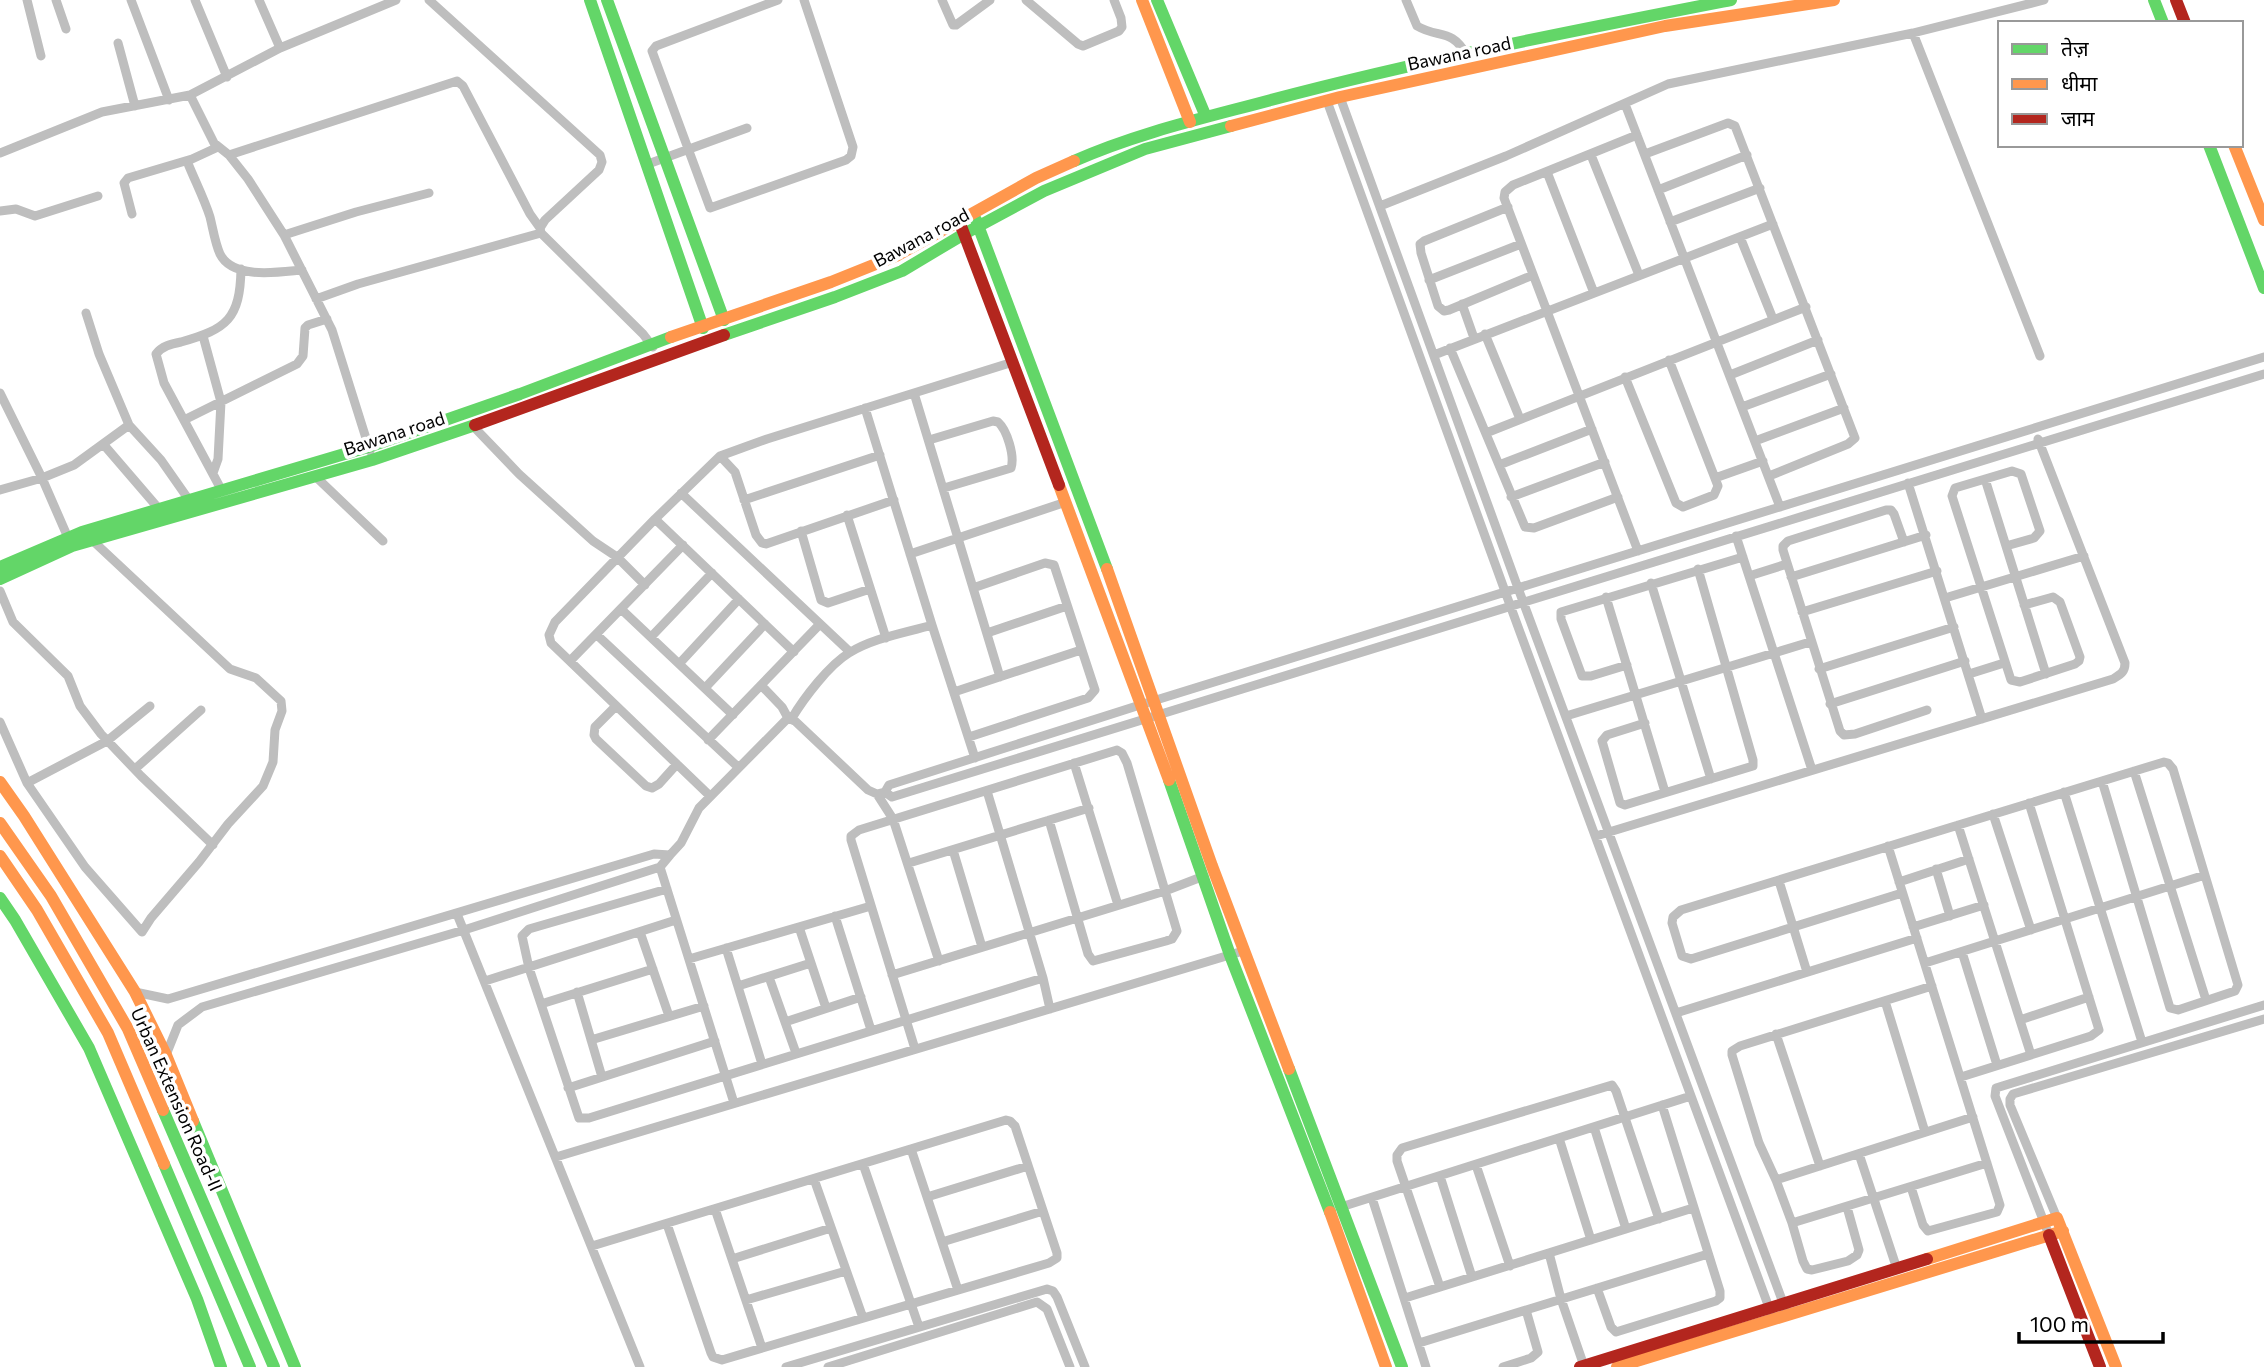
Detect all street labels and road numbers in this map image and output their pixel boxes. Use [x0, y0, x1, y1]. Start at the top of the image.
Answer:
street label: Bawana road [1405, 31, 1513, 75]
street label: Bawana road [869, 203, 973, 271]
street label: Bawana road [341, 406, 447, 460]
street label: Urban Extension Road-II [127, 1004, 227, 1194]

